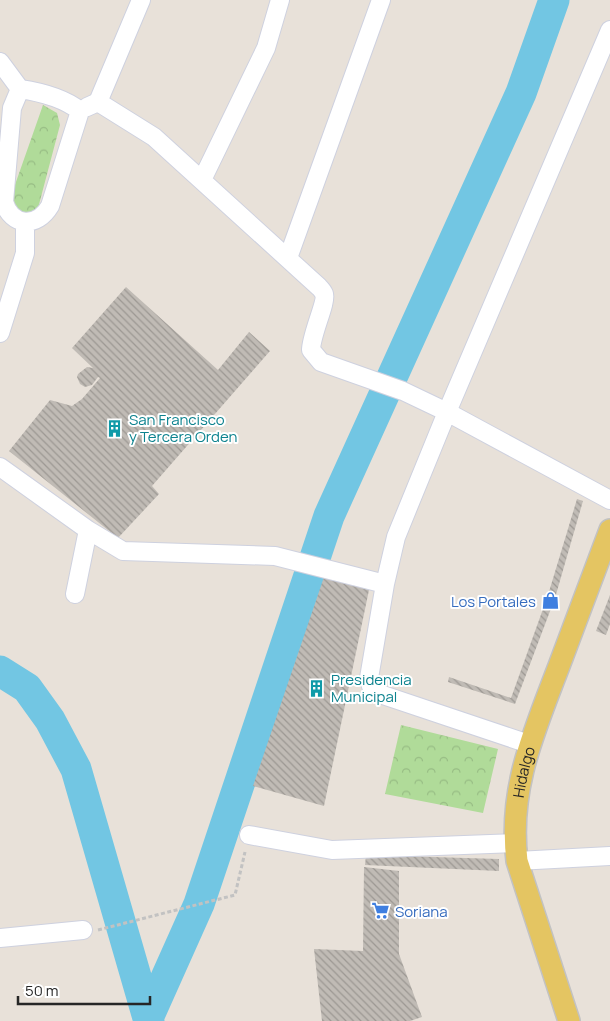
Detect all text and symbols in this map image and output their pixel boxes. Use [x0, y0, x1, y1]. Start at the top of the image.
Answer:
place label: San Francisco y Tercera Orden [129, 409, 238, 447]
building icon: San Francisco y Tercera Orden [105, 418, 125, 438]
place label: Los Portales [451, 591, 536, 612]
shop icon: Los Portales [540, 591, 560, 611]
place label: Presidencia Municipal [331, 669, 412, 707]
building icon: Presidencia Municipal [307, 678, 327, 698]
street label: Hidalgo [507, 744, 540, 799]
supermarket icon: Soriana [371, 901, 391, 921]
place label: Soriana [395, 901, 448, 922]
scale bar [18, 974, 150, 1006]
text: 50 m [25, 980, 59, 1001]

